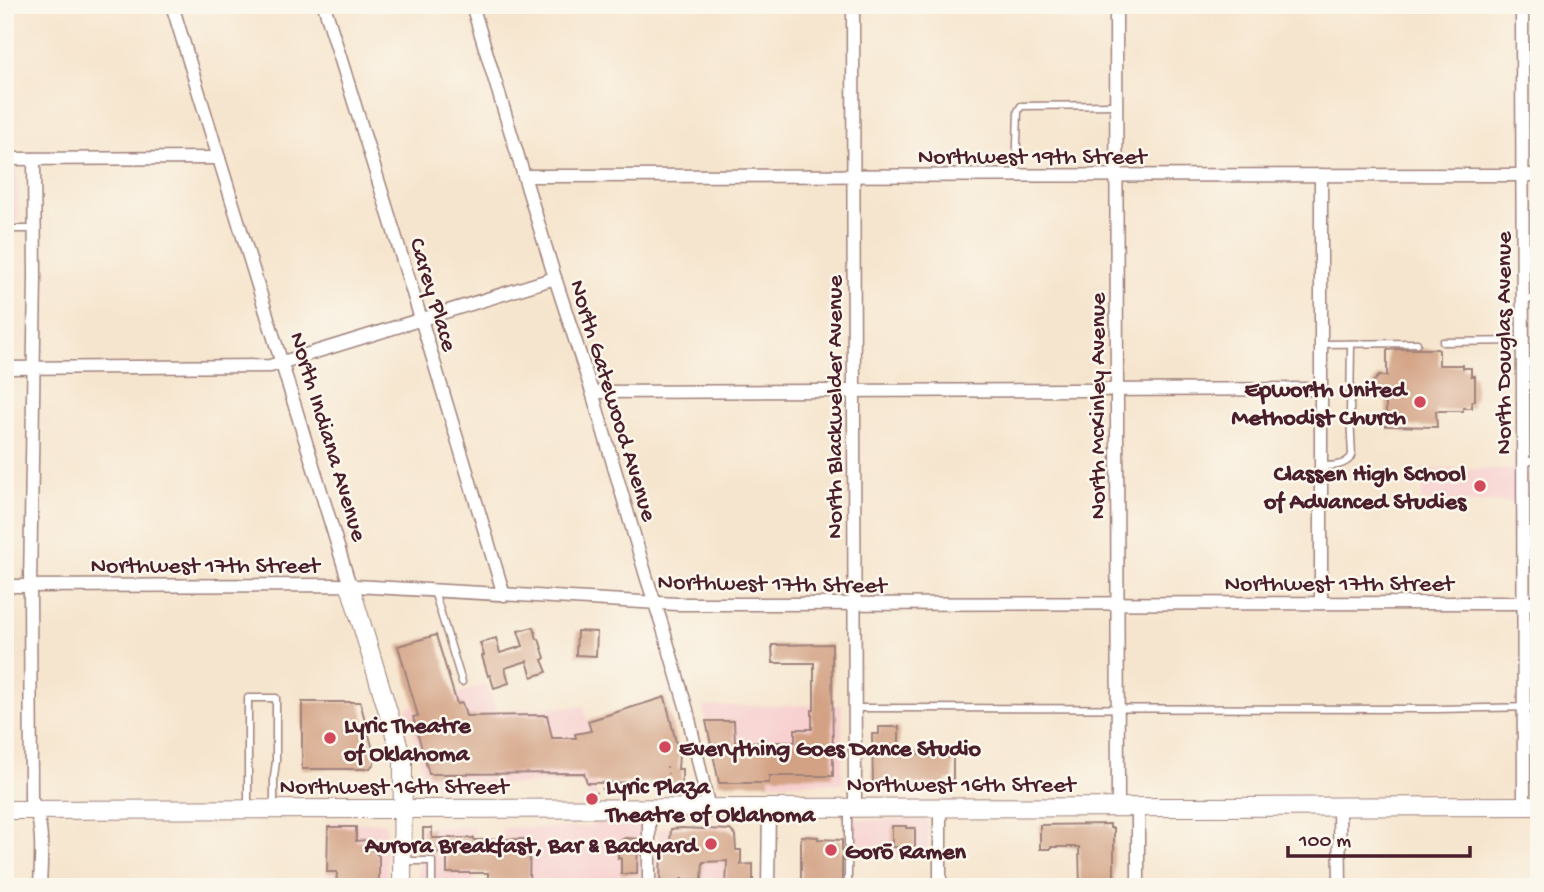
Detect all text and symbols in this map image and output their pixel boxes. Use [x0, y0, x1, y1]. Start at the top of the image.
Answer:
street label: Northwest 19th Street [918, 144, 1149, 173]
street label: North Douglas Avenue [1491, 231, 1520, 455]
street label: Carey Place [401, 235, 463, 356]
street label: North Blackwelder Avenue [822, 274, 851, 539]
street label: North Gatewood Avenue [561, 277, 662, 526]
street label: North McKinley Avenue [1085, 292, 1114, 519]
street label: North Indiana Avenue [281, 329, 372, 546]
place label: Epworth United Methodist Church [1232, 377, 1409, 434]
marker: Epworth United Methodist Church [1412, 394, 1428, 410]
place label: Classen High School of Advanced Studies [1263, 461, 1467, 518]
marker: Classen High School of Advanced Studies [1472, 478, 1488, 494]
street label: Northwest 17th Street [90, 553, 322, 582]
street label: Northwest 17th Street [657, 569, 889, 602]
street label: Northwest 17th Street [1224, 571, 1456, 600]
place label: Lyric Theatre of Oklahoma [343, 713, 472, 770]
marker: Lyric Theatre of Oklahoma [322, 730, 338, 746]
place label: Everything Goes Dance Studio [679, 736, 981, 765]
marker: Everything Goes Dance Studio [657, 739, 673, 755]
street label: Northwest 16th Street [847, 772, 1078, 801]
street label: Northwest 16th Street [280, 774, 511, 803]
place label: Lyric Plaza Theatre of Oklahoma [604, 774, 817, 831]
marker: Lyric Plaza Theatre of Oklahoma [584, 791, 600, 807]
scale bar [1288, 815, 1470, 859]
text: 100 m [1298, 830, 1351, 855]
place label: Aurora Breakfast, Bar & Backyard [364, 833, 700, 862]
marker: Aurora Breakfast, Bar & Backyard [703, 836, 719, 852]
place label: Gorõ Ramen [845, 839, 967, 868]
marker: Gorõ Ramen [823, 842, 839, 858]

